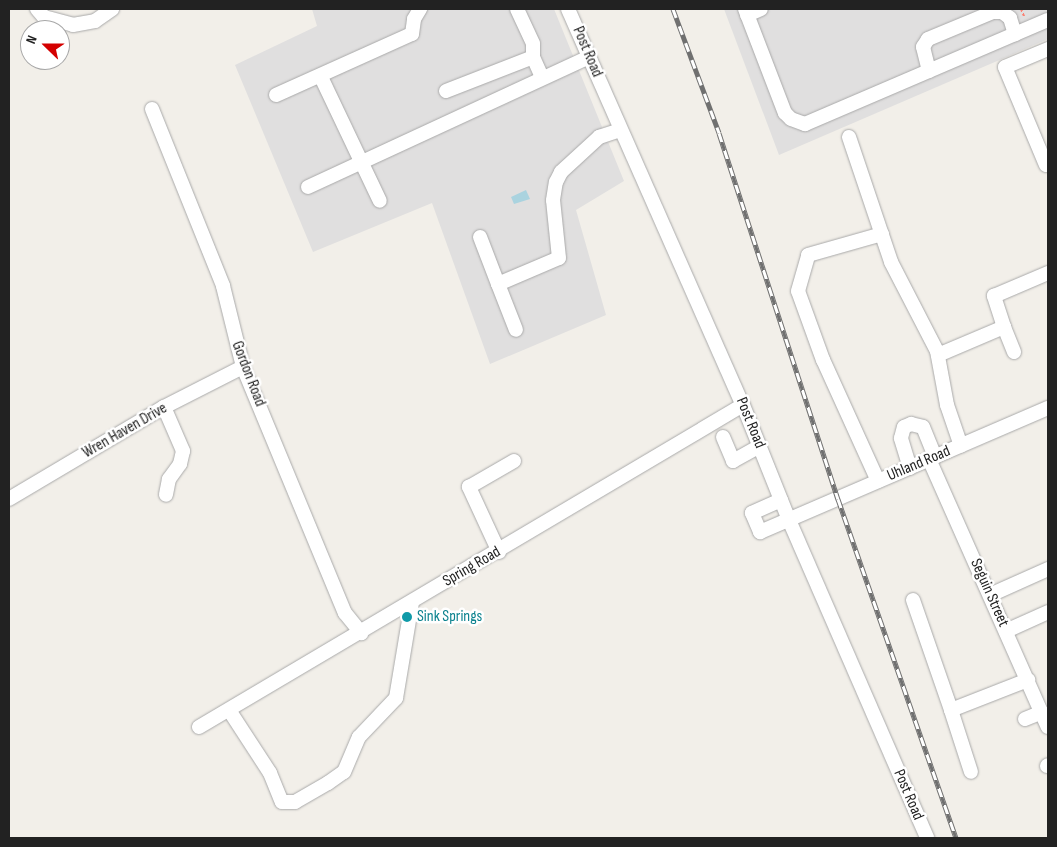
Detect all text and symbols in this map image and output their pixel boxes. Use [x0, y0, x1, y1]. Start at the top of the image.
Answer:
north arrow [20, 20, 70, 70]
street label: Post Road [568, 24, 606, 80]
text: N [22, 33, 41, 46]
street label: Gordon Road [227, 339, 269, 409]
street label: Post Road [731, 395, 769, 451]
street label: Wren Haven Drive [79, 399, 171, 463]
street label: Uhland Road [885, 442, 953, 486]
street label: Spring Road [440, 543, 504, 591]
street label: Seguin Street [965, 556, 1013, 630]
place label: Sink Springs [417, 607, 482, 627]
marker: Sink Springs [401, 611, 413, 623]
street label: Post Road [889, 767, 927, 823]

